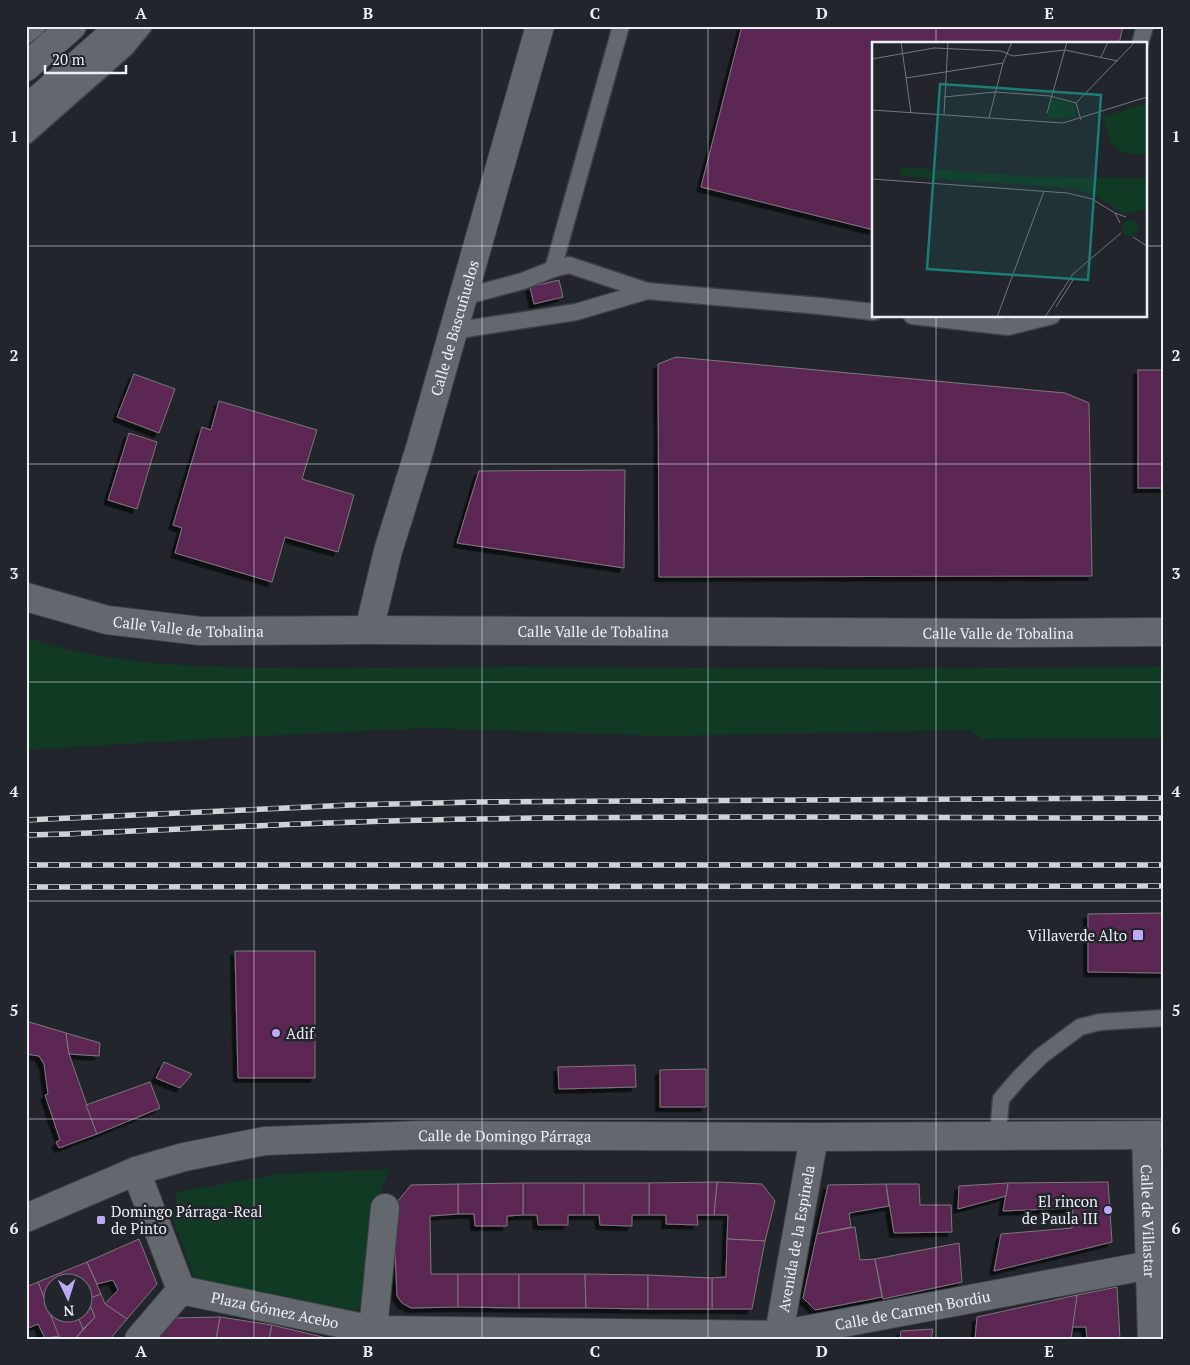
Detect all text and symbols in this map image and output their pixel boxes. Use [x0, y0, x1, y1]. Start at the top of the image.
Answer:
text: A [135, 2, 147, 24]
text: B [363, 2, 373, 24]
text: C [590, 2, 600, 24]
text: D [816, 2, 828, 24]
text: E [1044, 2, 1054, 24]
scale bar [45, 42, 126, 74]
inset map [872, 42, 1148, 318]
text: 20 m [52, 49, 85, 69]
text: 1 [9, 125, 19, 147]
text: 1 [1171, 125, 1181, 147]
street label: Calle de Bascuñuelos [425, 258, 483, 398]
text: 2 [9, 344, 19, 366]
text: 2 [1171, 344, 1181, 366]
text: 3 [9, 562, 19, 584]
text: 3 [1171, 562, 1181, 584]
street label: Calle Valle de Tobalina [112, 611, 264, 641]
street label: Calle Valle de Tobalina [517, 621, 669, 641]
street label: Calle Valle de Tobalina [922, 623, 1074, 643]
text: 4 [9, 780, 19, 802]
text: 4 [1171, 780, 1181, 802]
place label: Villaverde Alto [1027, 925, 1127, 945]
marker: Villaverde Alto [1131, 928, 1145, 942]
text: 5 [9, 999, 19, 1021]
text: 5 [1171, 999, 1181, 1021]
place label: Adif [286, 1023, 315, 1043]
marker: Adif [270, 1027, 282, 1039]
street label: Calle de Domingo Párraga [418, 1125, 592, 1146]
street label: Avenida de la Espinela [773, 1163, 819, 1314]
street label: Calle de Villastar [1137, 1164, 1160, 1278]
place label: El rincon de Paula III [1022, 1191, 1098, 1228]
place label: Domingo Párraga-Real de Pinto [111, 1201, 262, 1238]
marker: El rincon de Paula III [1102, 1204, 1114, 1216]
marker: Domingo Párraga-Real de Pinto [95, 1214, 107, 1226]
text: 6 [9, 1217, 19, 1239]
text: 6 [1171, 1217, 1181, 1239]
north arrow [42, 1272, 92, 1322]
street label: Calle de Carmen Bordiu [833, 1285, 992, 1334]
street label: Plaza Gómez Acebo [209, 1287, 341, 1333]
text: N [63, 1302, 75, 1321]
text: A [135, 1340, 147, 1362]
text: B [363, 1340, 373, 1362]
text: C [590, 1340, 600, 1362]
text: D [816, 1340, 828, 1362]
text: E [1044, 1340, 1054, 1362]

